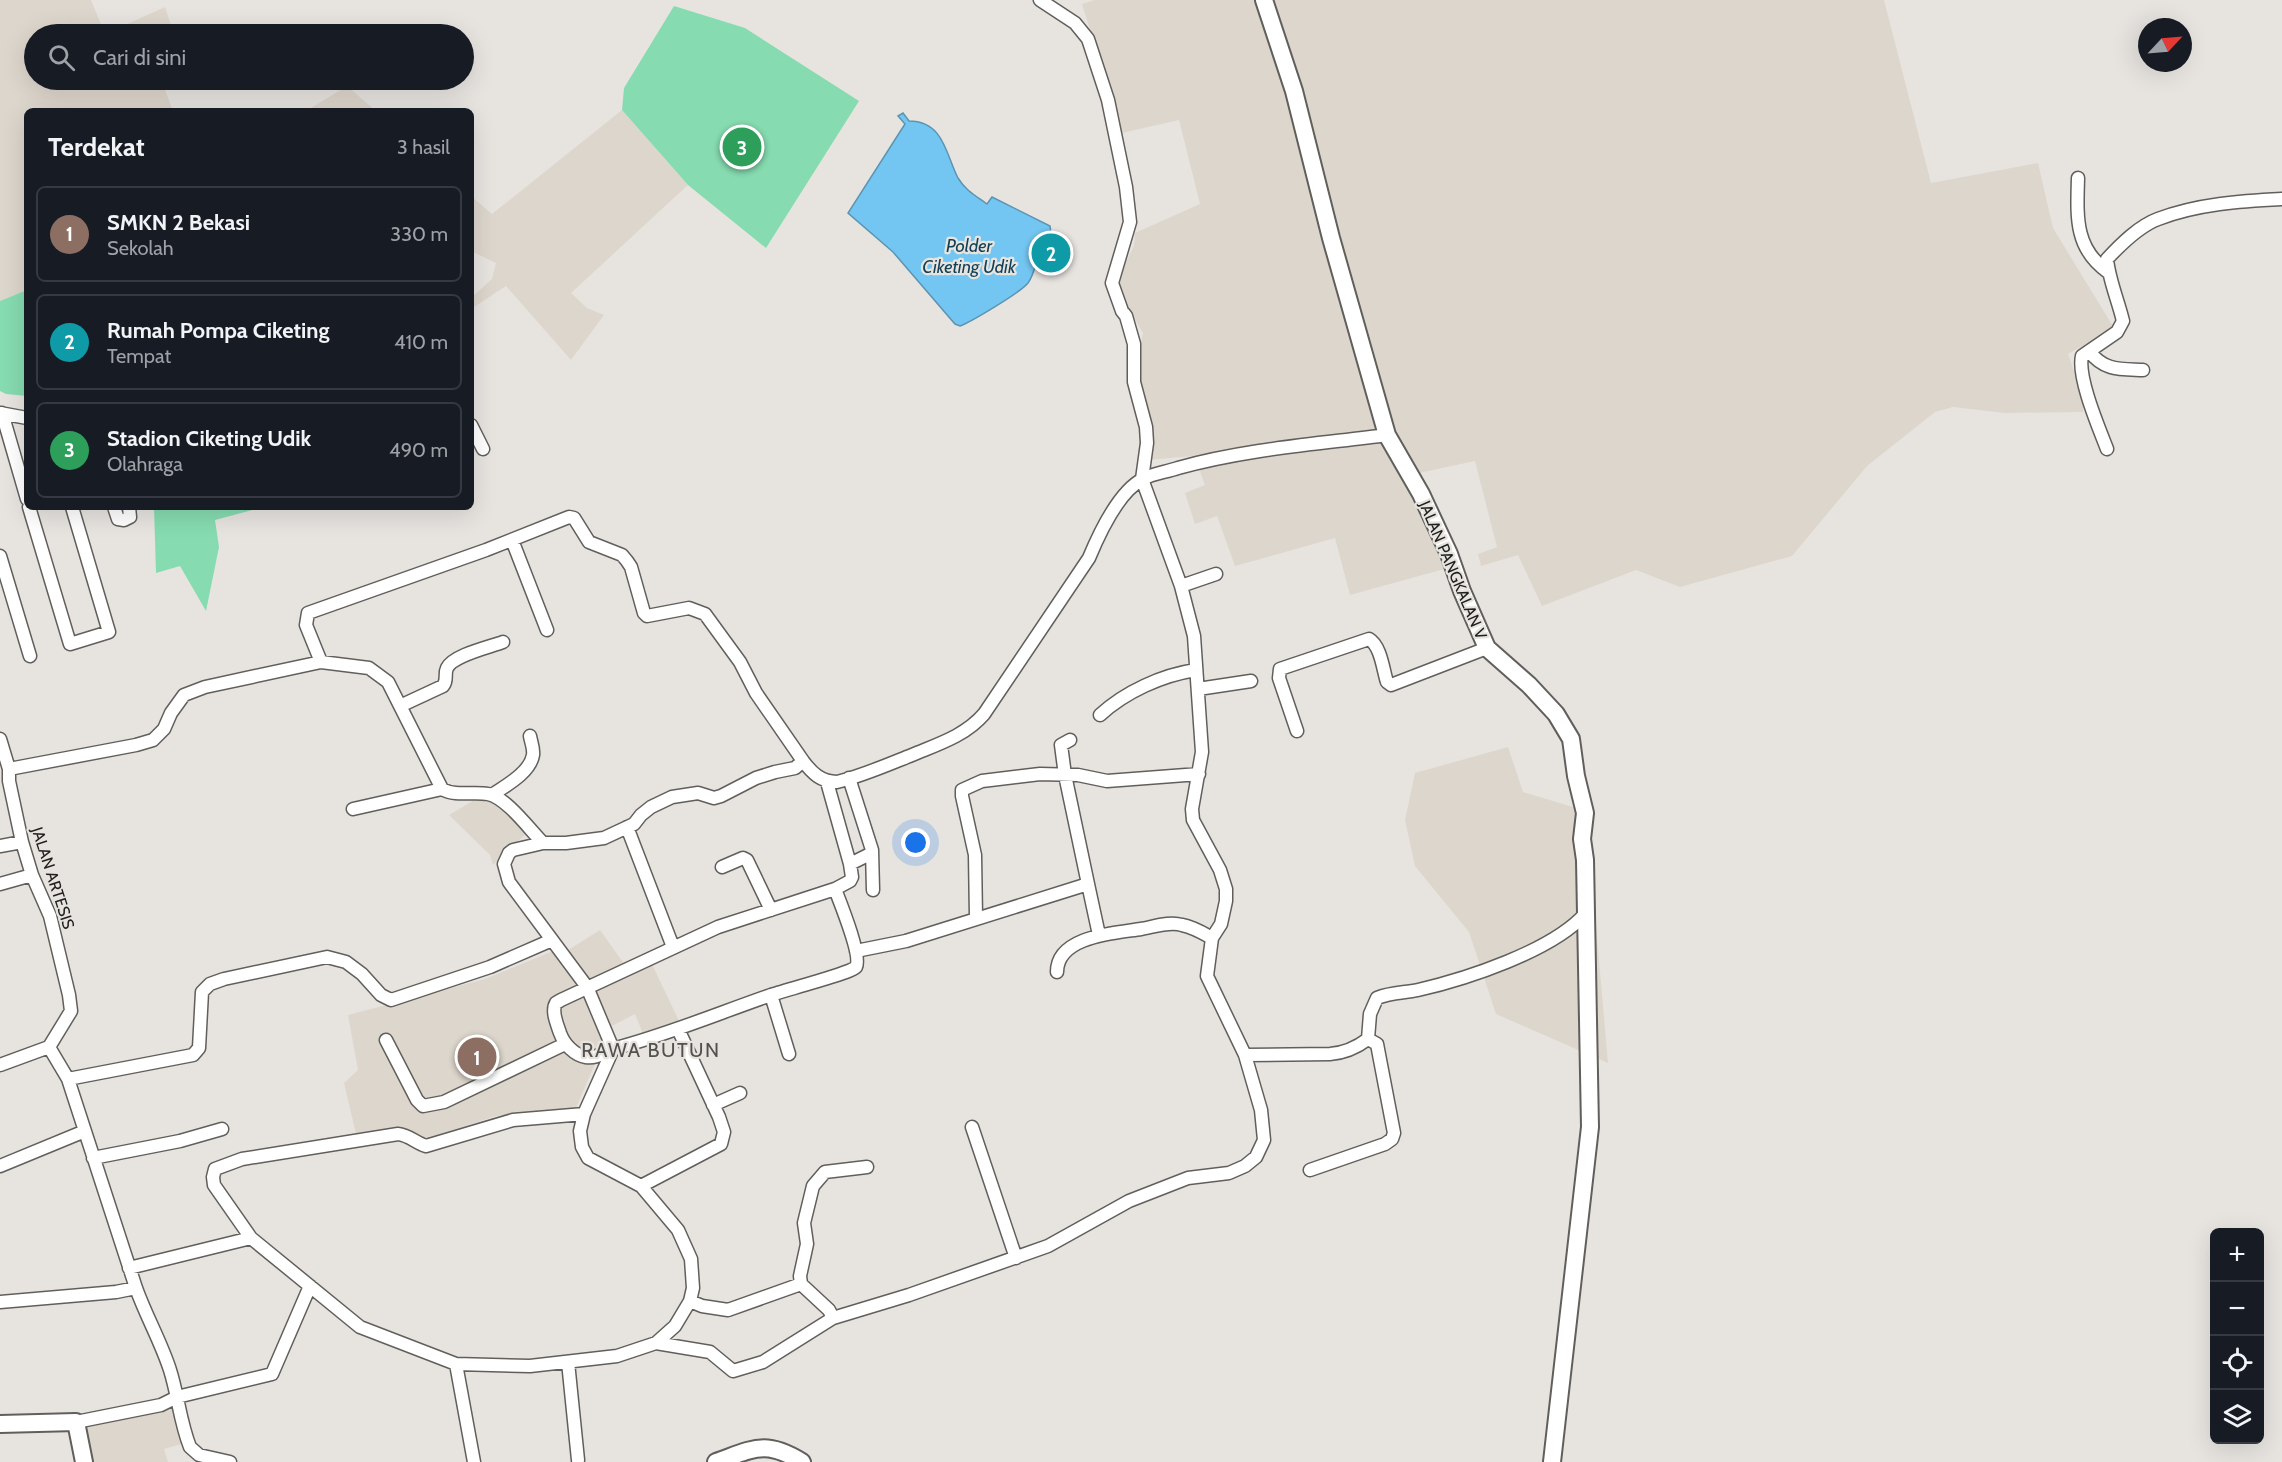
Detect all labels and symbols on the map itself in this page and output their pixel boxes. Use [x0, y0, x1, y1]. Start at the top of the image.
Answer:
north arrow [2138, 18, 2192, 72]
pin: 3 [722, 124, 762, 170]
pin: 2 [1032, 230, 1070, 276]
water label: Polder Ciketing Udik [922, 235, 1017, 278]
street label: JALAN PANGKALAN V [1415, 497, 1491, 642]
street label: JALAN ARTESIS [27, 824, 78, 931]
your location [901, 828, 930, 857]
pin: 1 [458, 1034, 496, 1080]
district label: RAWA BUTUN [581, 1038, 721, 1062]

